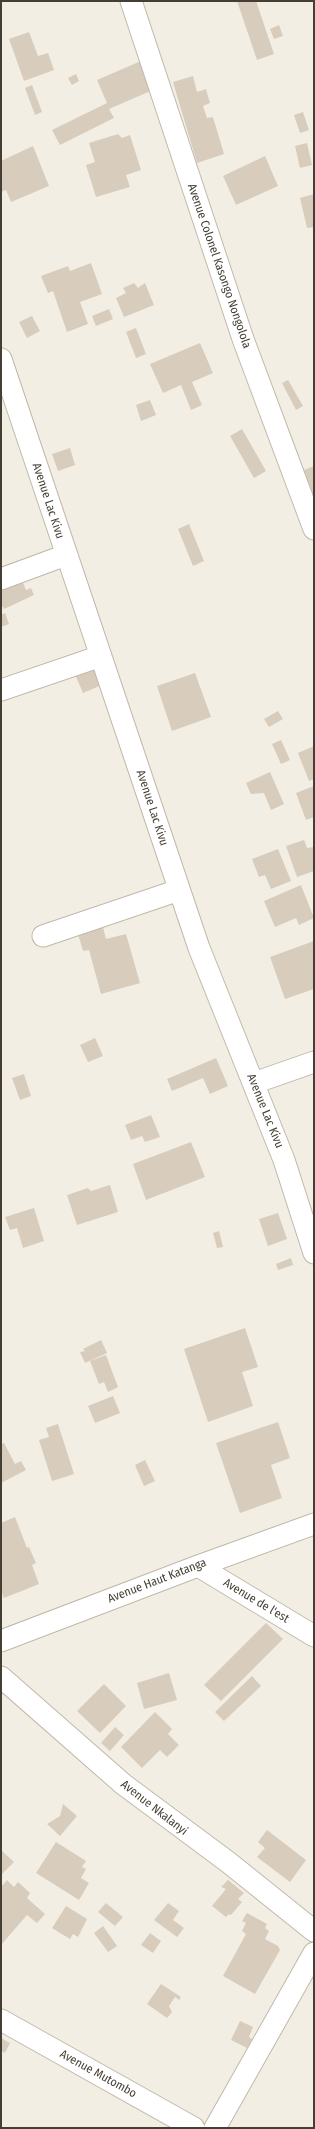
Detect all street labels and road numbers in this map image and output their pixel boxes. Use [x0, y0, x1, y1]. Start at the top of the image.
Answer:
street label: Avenue Colonel Kasongo Nongolola [184, 182, 254, 350]
street label: Avenue Lac Kivu [29, 461, 67, 541]
street label: Avenue Lac Kivu [133, 768, 171, 848]
street label: Avenue Lac Kivu [244, 1072, 286, 1150]
street label: Avenue Haut Katanga [106, 1556, 208, 1606]
street label: Avenue de l'est [220, 1576, 292, 1626]
street label: Avenue Nkalanyi [118, 1777, 190, 1839]
street label: Avenue Mutombo [57, 2047, 139, 2101]

